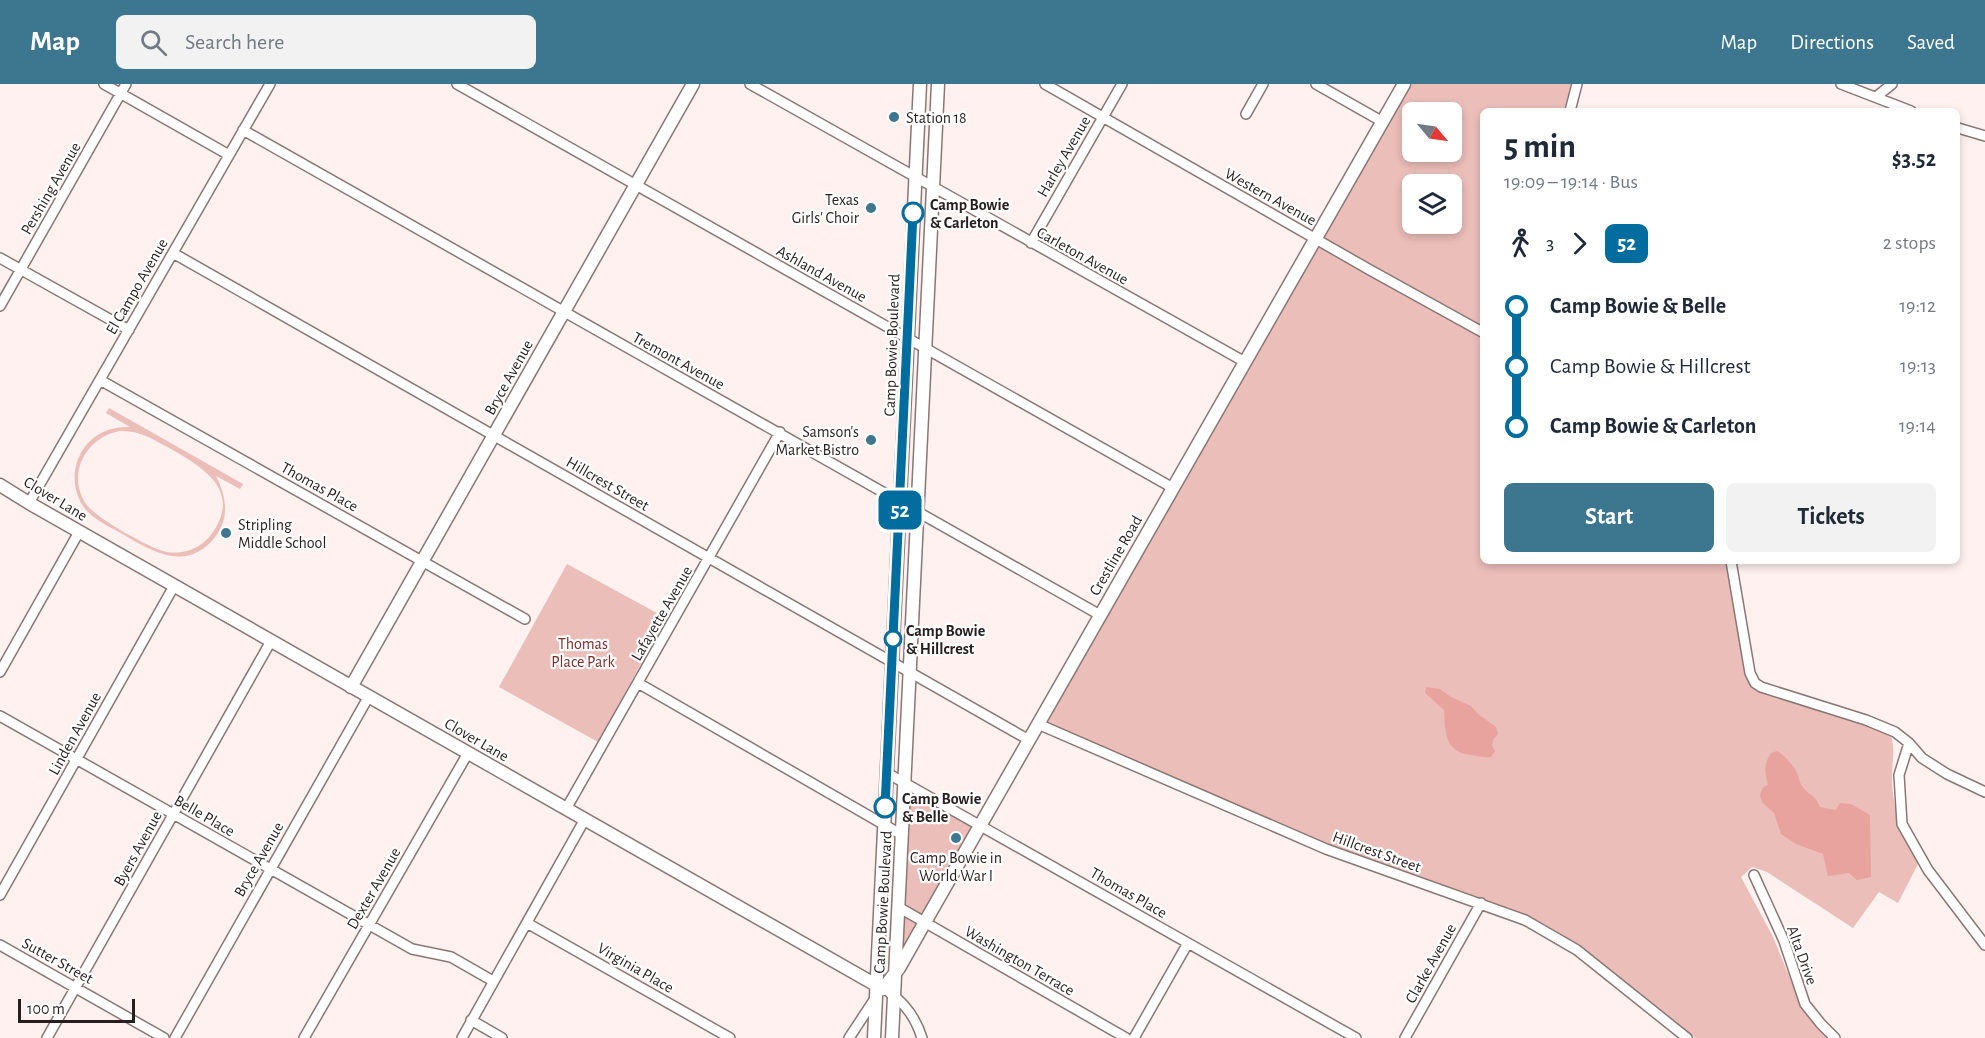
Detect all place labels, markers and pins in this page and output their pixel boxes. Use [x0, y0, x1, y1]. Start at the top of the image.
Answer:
marker: Station 18 [887, 110, 901, 124]
place label: Station 18 [906, 110, 967, 126]
place label: Texas Girls' Choir [792, 192, 860, 226]
place label: Camp Bowie & Carleton [930, 197, 1010, 231]
marker: Texas Girls' Choir [864, 201, 878, 215]
marker: Camp Bowie & Carleton [902, 202, 924, 224]
place label: Samson's Market Bistro [775, 424, 859, 458]
marker: Samson's Market Bistro [864, 433, 878, 447]
place label: Stripling Middle School [238, 517, 326, 551]
marker: Stripling Middle School [219, 526, 233, 540]
place label: Camp Bowie & Hillcrest [906, 623, 986, 657]
marker: Camp Bowie & Hillcrest [884, 630, 902, 648]
place label: Camp Bowie & Belle [902, 791, 982, 825]
marker: Camp Bowie & Belle [874, 796, 896, 818]
marker: Camp Bowie in World War I [949, 831, 963, 845]
place label: Camp Bowie in World War I [910, 850, 1002, 884]

